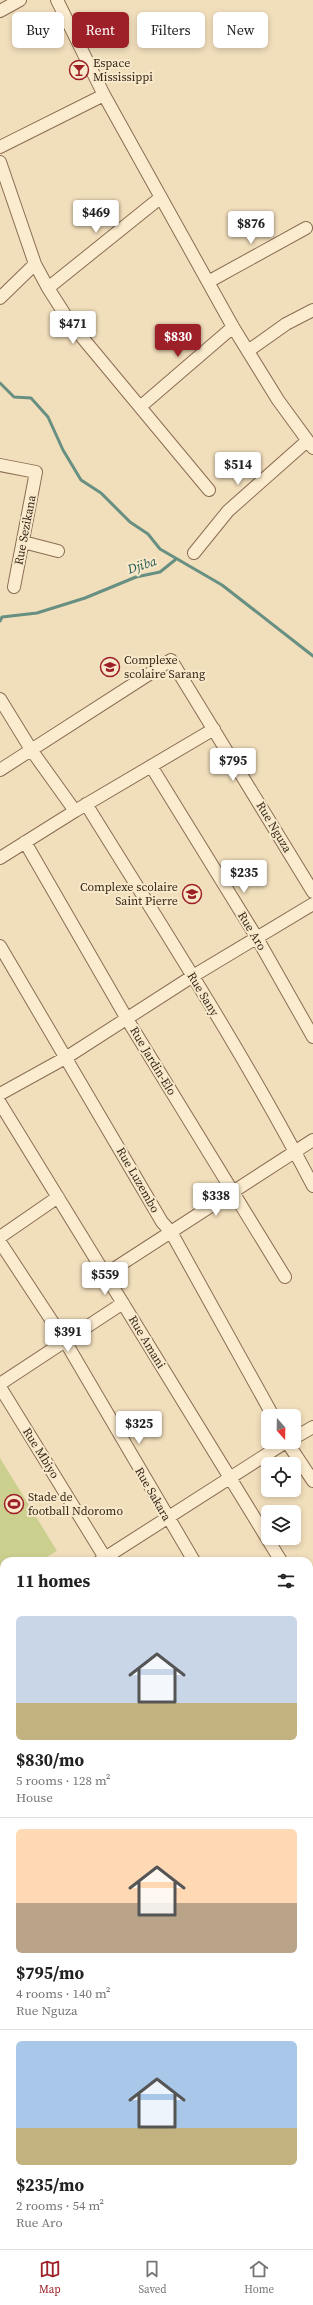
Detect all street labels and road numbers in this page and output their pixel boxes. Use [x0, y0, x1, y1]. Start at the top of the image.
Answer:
street label: Rue Sezikana [10, 493, 40, 566]
street label: Rue Nguza [253, 799, 296, 856]
street label: Rue Aro [234, 908, 270, 954]
street label: Rue Sany [184, 969, 223, 1020]
street label: Rue Jardin-Elo [126, 1024, 180, 1099]
street label: Rue Luzembo [113, 1144, 163, 1216]
street label: Rue Amani [125, 1313, 169, 1372]
street label: Rue Mbiyo [19, 1425, 63, 1482]
street label: Rue Sakara [131, 1464, 175, 1524]

